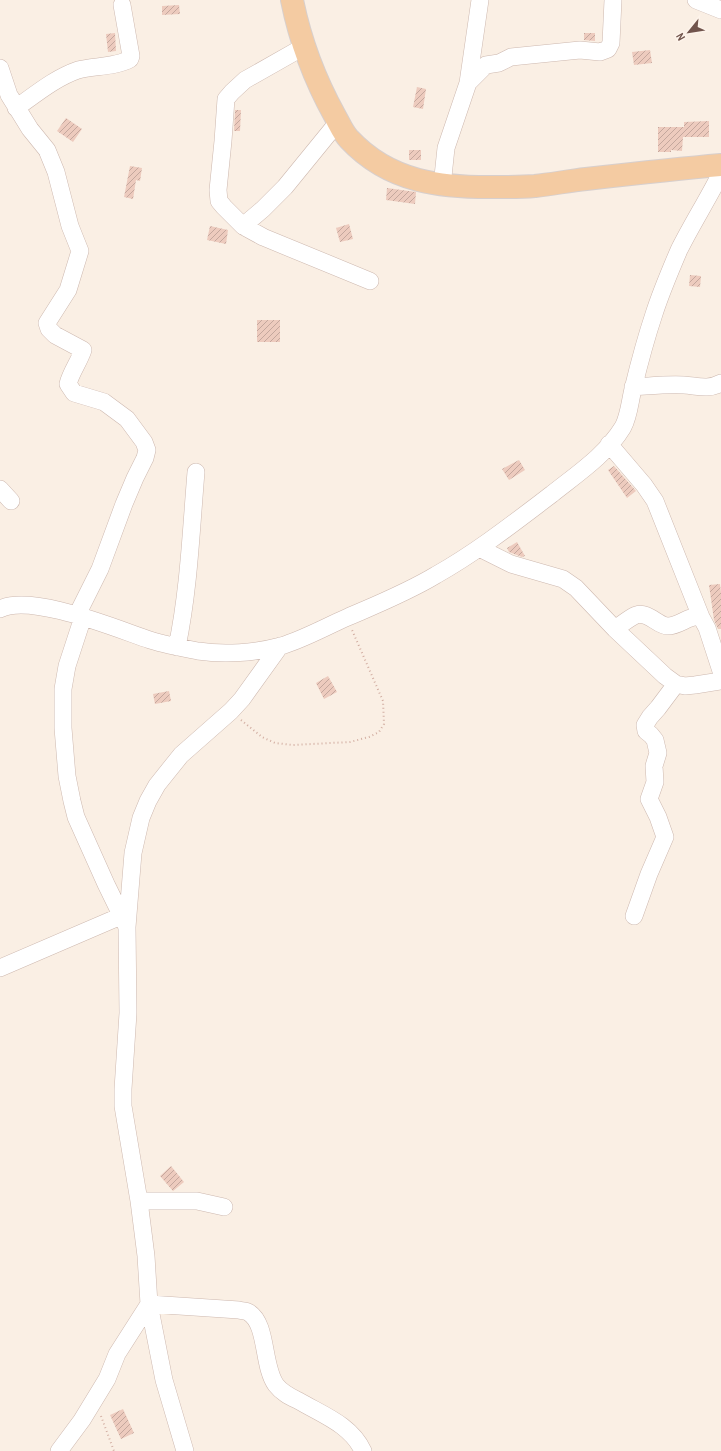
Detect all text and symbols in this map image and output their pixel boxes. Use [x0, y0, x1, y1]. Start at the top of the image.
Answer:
north arrow [669, 12, 709, 52]
text: N [673, 31, 688, 43]

